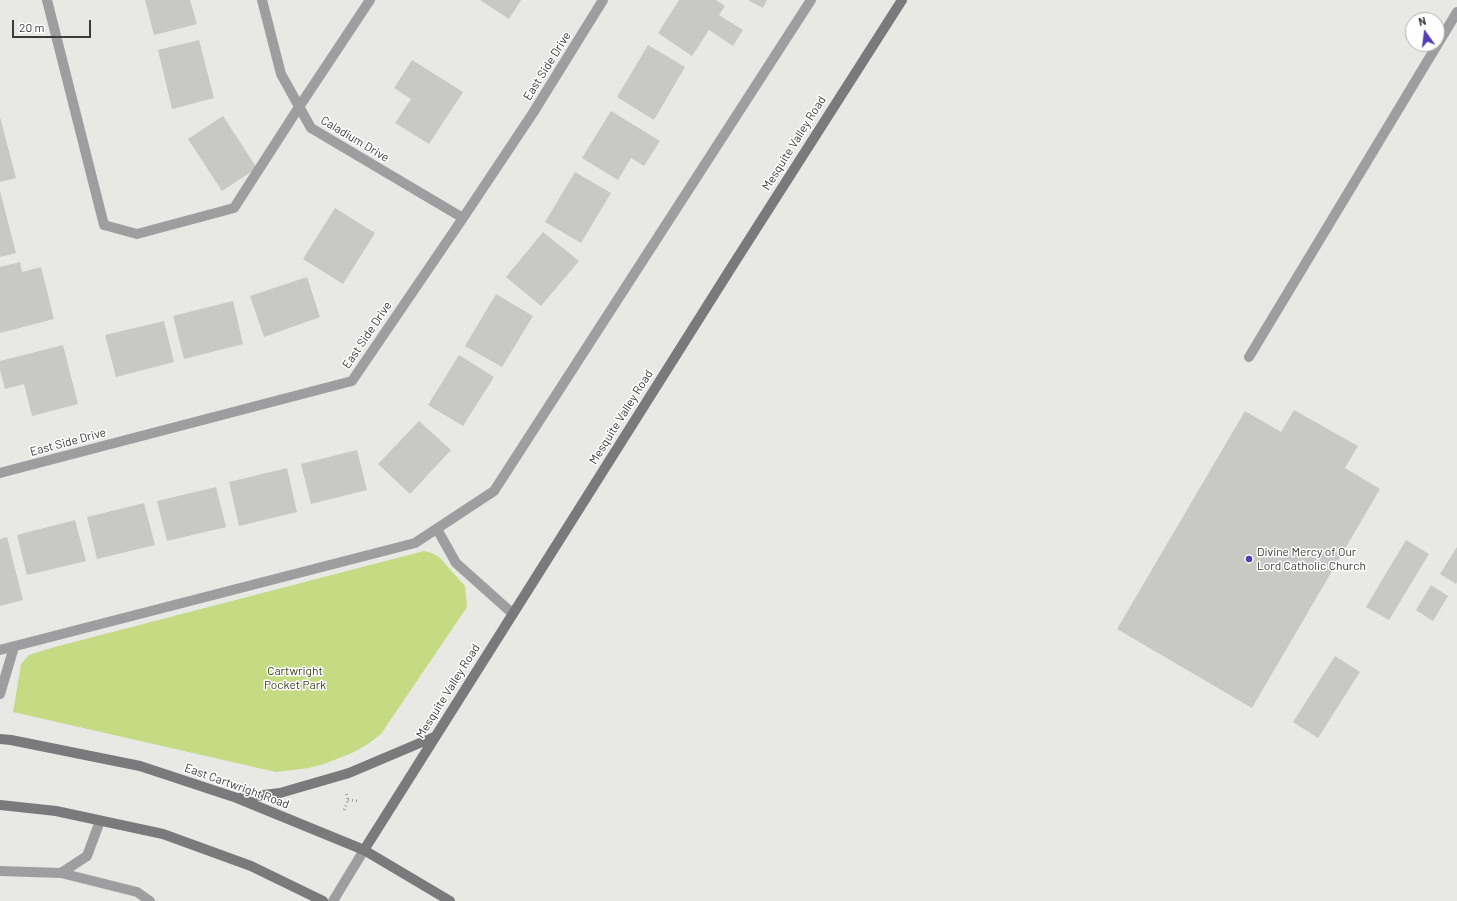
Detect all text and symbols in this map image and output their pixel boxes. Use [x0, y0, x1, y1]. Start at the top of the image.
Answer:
scale bar [14, 12, 93, 38]
north arrow [1405, 12, 1445, 52]
text: N [1417, 14, 1427, 28]
text: 20 m [19, 20, 45, 34]
street label: East Side Drive [520, 29, 574, 103]
street label: Mesquite Valley Road [759, 93, 829, 193]
street label: Caladium Drive [318, 113, 392, 165]
street label: East Side Drive [339, 299, 395, 371]
street label: Mesquite Valley Road [586, 367, 656, 467]
street label: East Side Drive [28, 425, 108, 459]
place label: Divine Mercy of Our Lord Catholic Church [1257, 545, 1366, 573]
marker: Divine Mercy of Our Lord Catholic Church [1244, 554, 1254, 564]
street label: Mesquite Valley Road [413, 641, 483, 741]
park label: Cartwright Pocket Park [264, 664, 326, 692]
street label: East Cartwright Road [183, 760, 291, 812]

